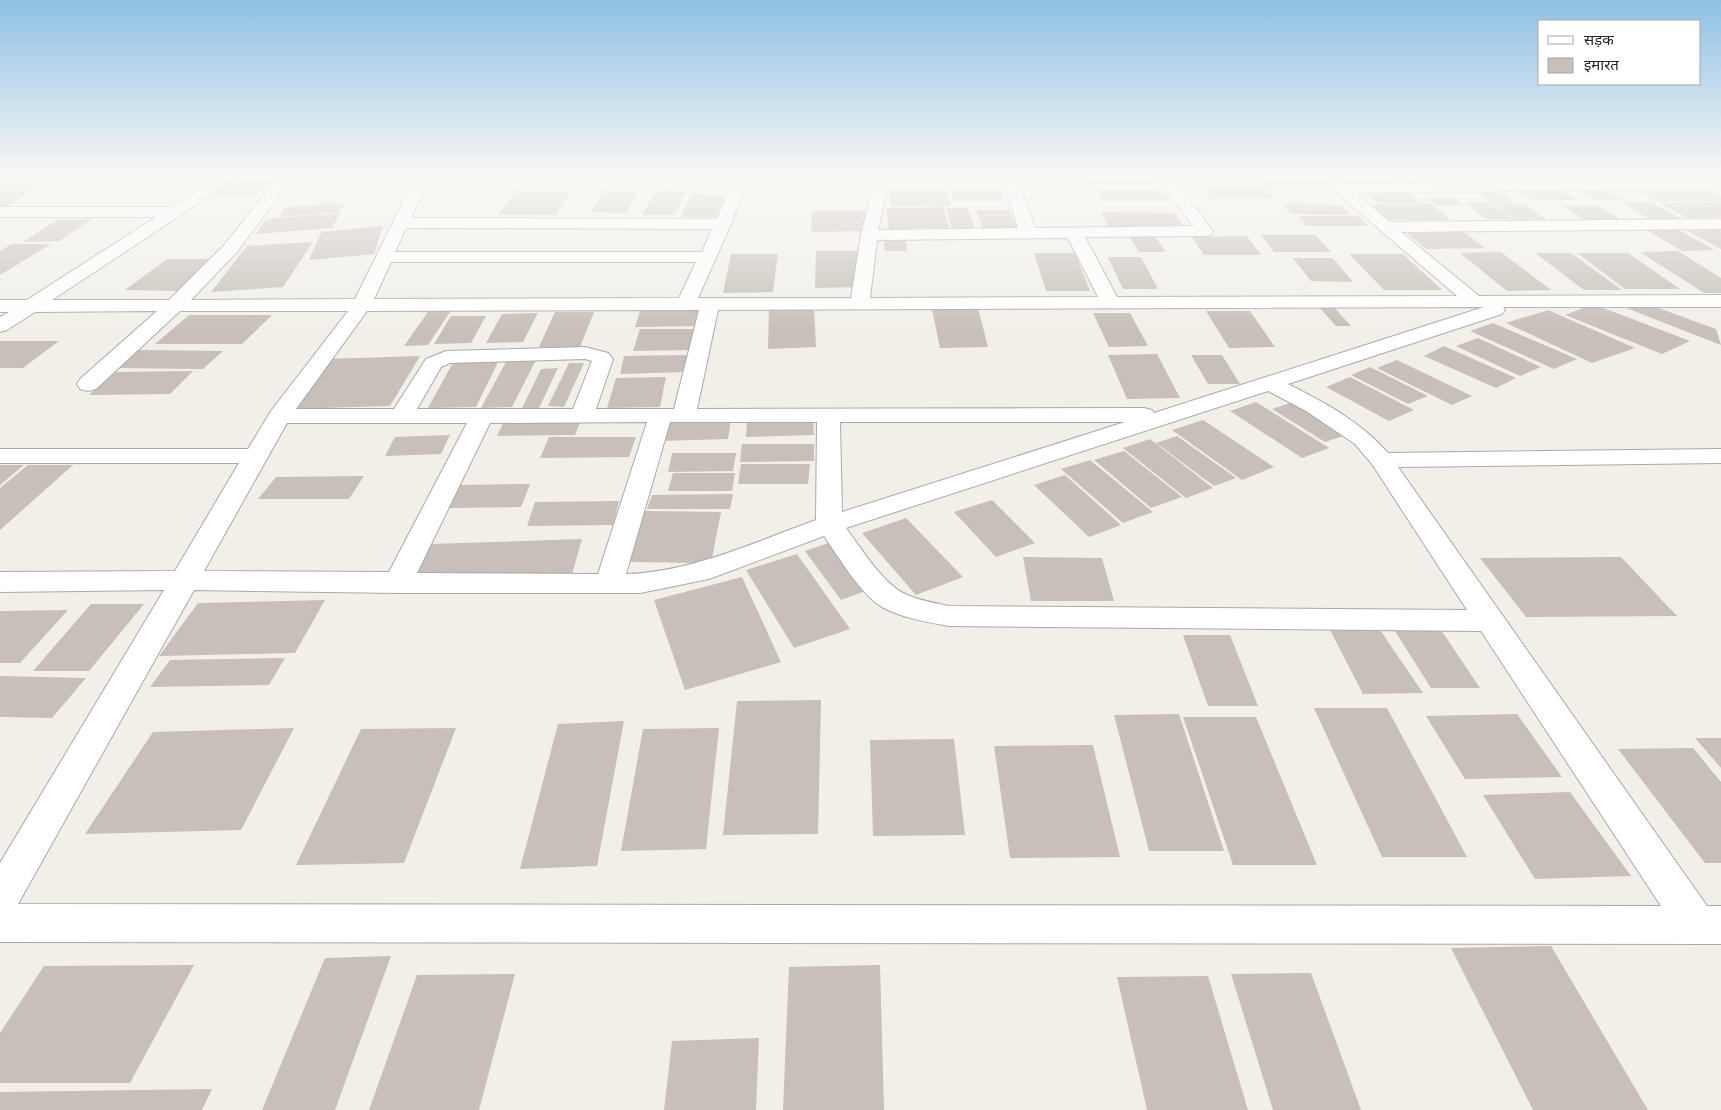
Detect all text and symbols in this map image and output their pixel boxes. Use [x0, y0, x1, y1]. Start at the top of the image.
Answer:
legend [1538, 20, 1701, 85]
text: सड़क [1584, 31, 1614, 49]
text: इमारत [1584, 56, 1619, 74]

